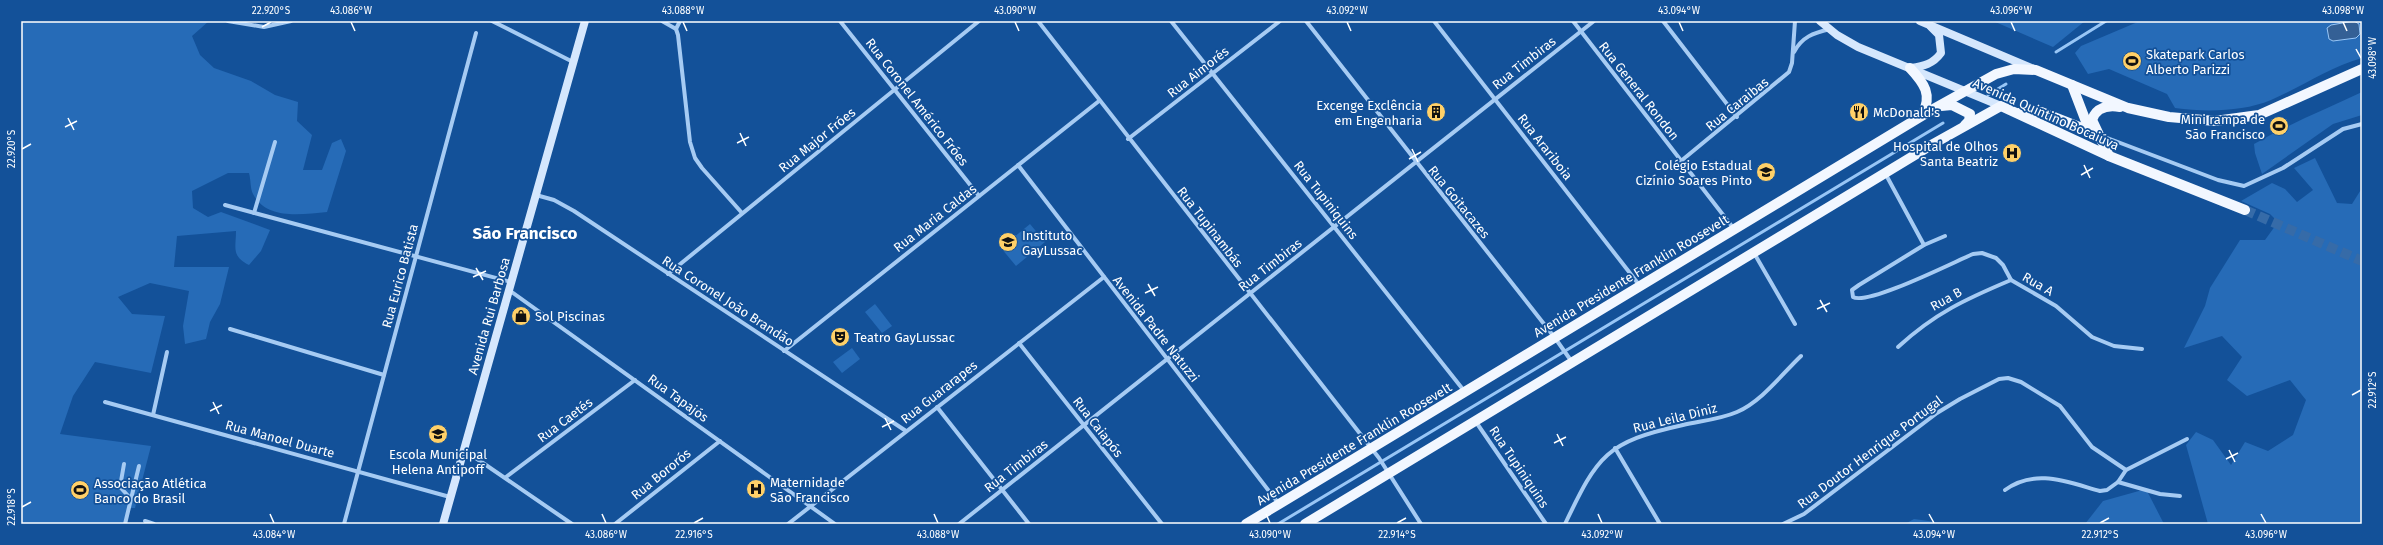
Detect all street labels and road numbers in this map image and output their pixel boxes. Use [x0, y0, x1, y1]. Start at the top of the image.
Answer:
street label: Rua Timbiras [1489, 34, 1559, 92]
street label: Rua Coronel Américo Fróes [863, 35, 971, 169]
street label: Rua General Rondon [1596, 39, 1682, 143]
street label: Rua Aimorés [1164, 43, 1232, 101]
street label: Rua Caraibas [1703, 74, 1771, 134]
street label: Avenida Quintino Bocaiúva [1971, 75, 2121, 153]
street label: Rua Major Fróes [776, 105, 858, 175]
street label: Rua Arariboia [1515, 111, 1575, 183]
street label: Rua Tupiniquins [1291, 158, 1361, 242]
street label: Rua Goitacazes [1425, 163, 1493, 241]
street label: Rua Maria Caldas [891, 181, 979, 255]
street label: Rua Tupinambás [1174, 184, 1246, 270]
street label: Avenida Presidente Franklin Roosevelt [1531, 211, 1732, 340]
street label: Rua Eurico Batista [379, 222, 421, 330]
street label: Rua Timbiras [1235, 236, 1305, 294]
street label: Rua Coronel João Brandão [659, 253, 797, 349]
street label: Avenida Rui Barbosa [465, 256, 513, 376]
street label: Rua A [2020, 269, 2057, 299]
street label: Avenida Padre Natuzzi [1110, 273, 1202, 385]
street label: Rua B [1928, 284, 1965, 314]
street label: Rua Guararapes [898, 357, 980, 427]
street label: Rua Tapajós [645, 371, 711, 425]
street label: Avenida Presidente Franklin Roosevelt [1254, 379, 1455, 508]
street label: Rua Doutor Henrique Portugal [1795, 393, 1946, 511]
street label: Rua Caetés [535, 394, 595, 446]
street label: Rua Caiapós [1070, 394, 1126, 460]
street label: Rua Leila Diniz [1631, 400, 1719, 436]
street label: Rua Manoel Duarte [224, 417, 336, 461]
street label: Rua Tupiniquins [1486, 423, 1552, 511]
street label: Rua Timbiras [981, 437, 1051, 495]
street label: Rua Bororós [628, 446, 694, 502]

